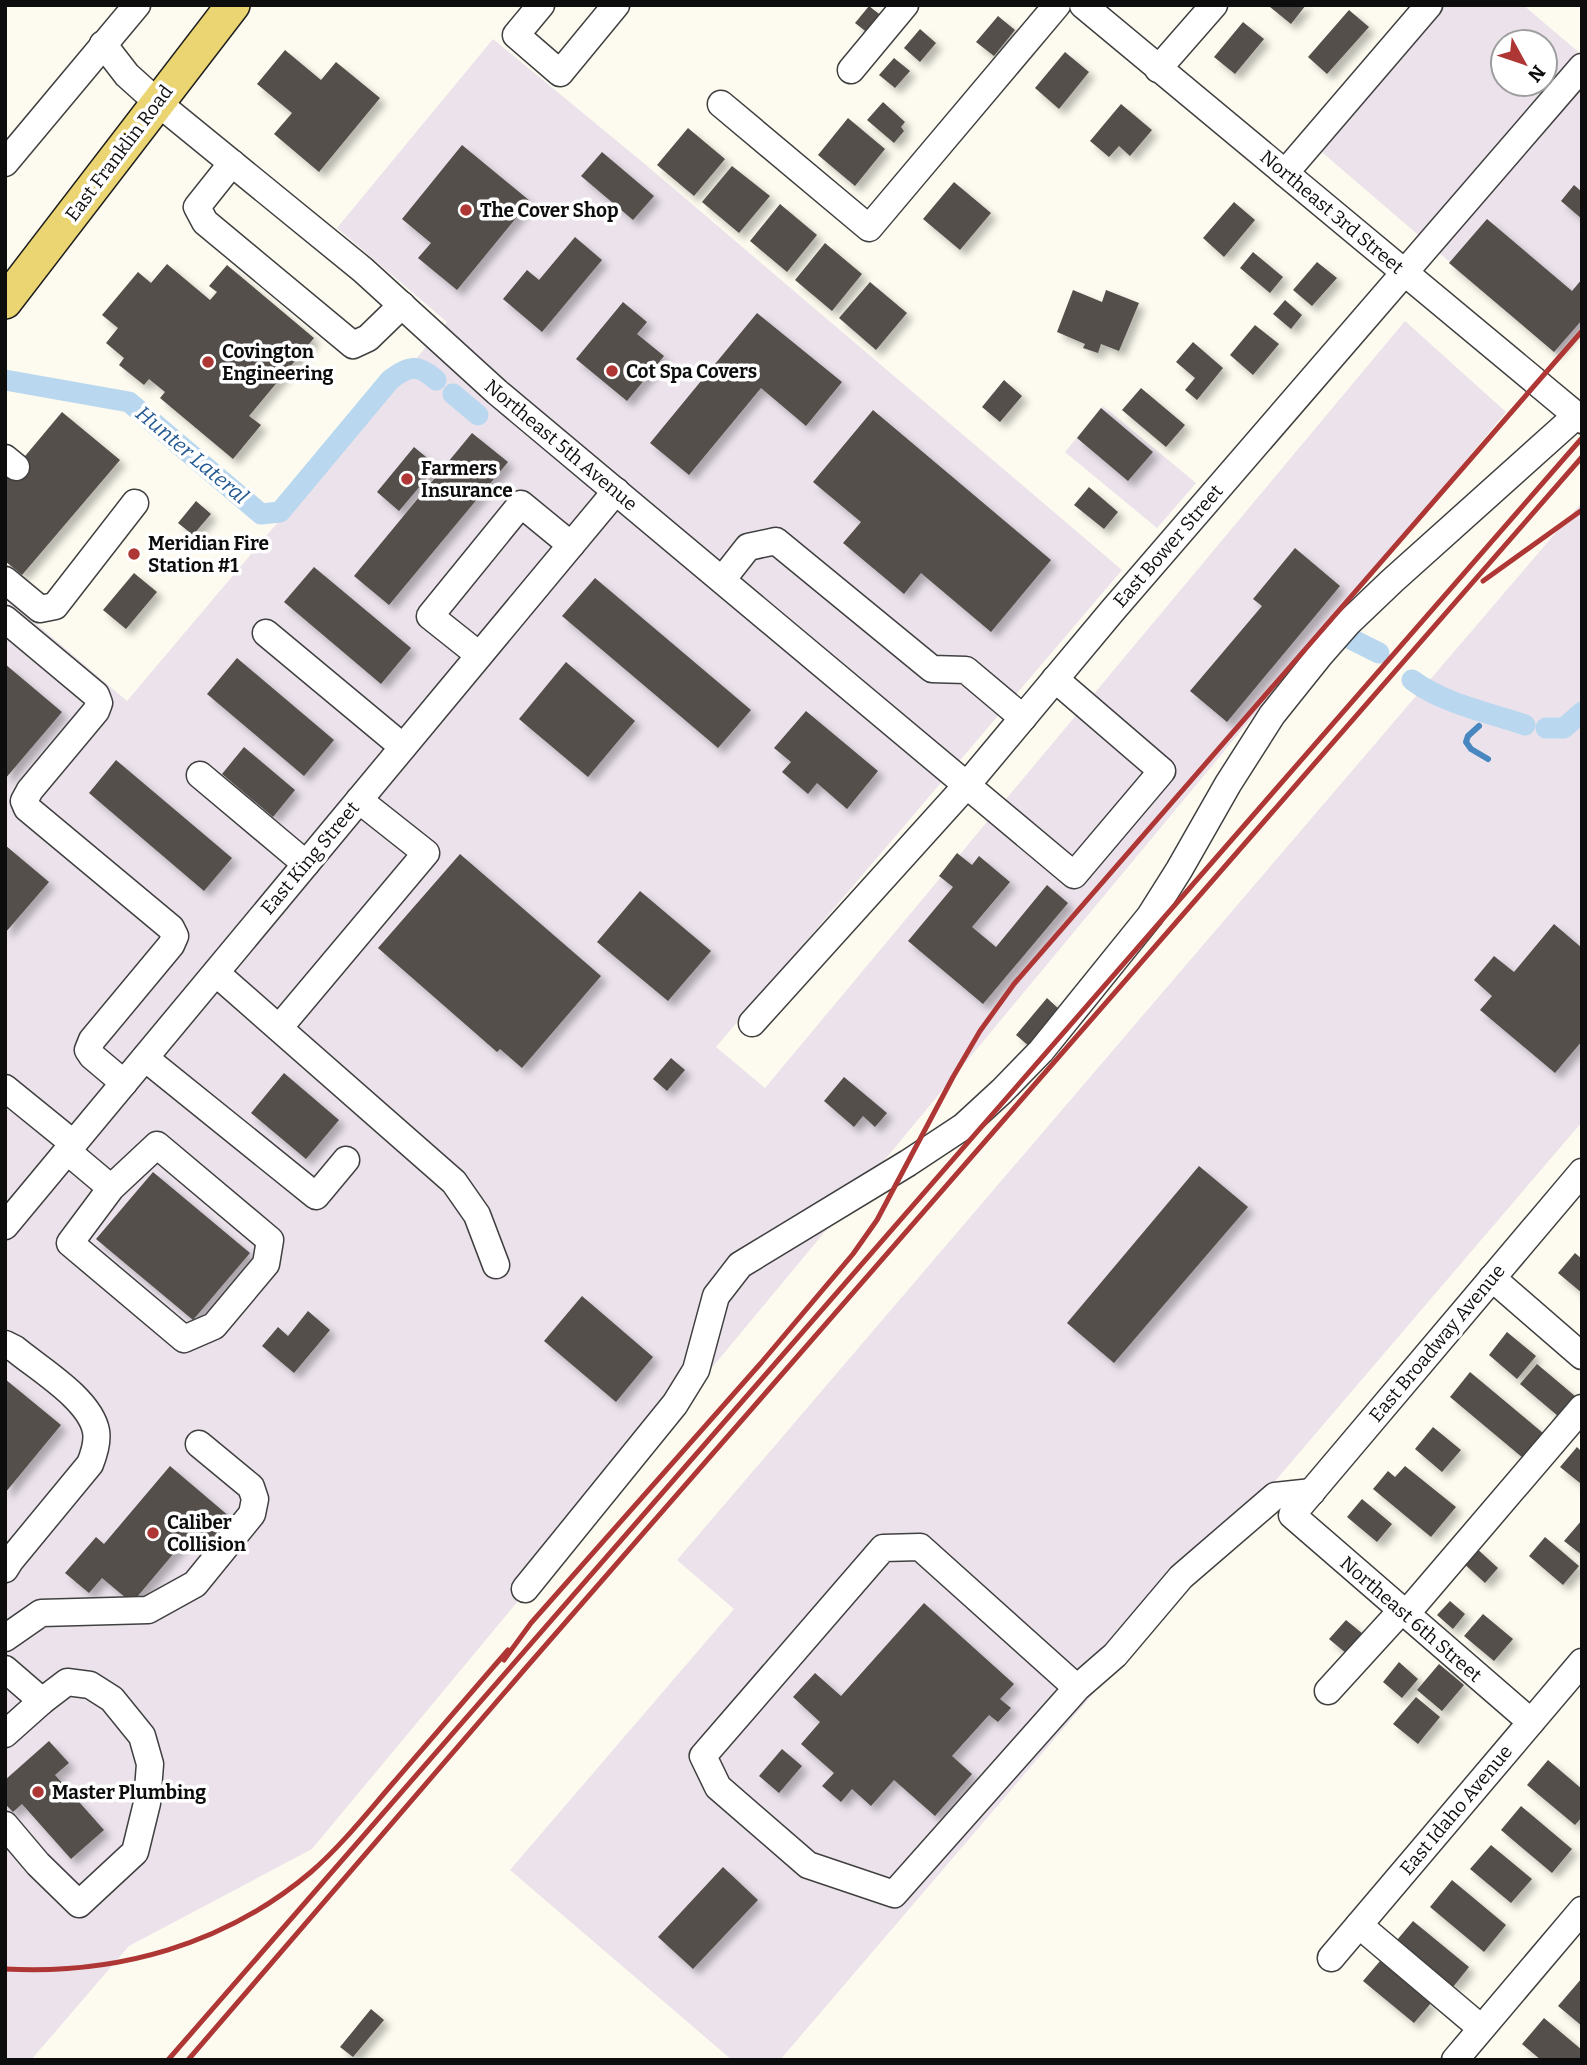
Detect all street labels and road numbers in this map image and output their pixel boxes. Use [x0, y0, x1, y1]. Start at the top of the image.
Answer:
street label: East Franklin Road [60, 80, 178, 226]
street label: Northeast 3rd Street [1256, 145, 1409, 279]
street label: Northeast 5th Avenue [480, 374, 642, 516]
street label: East Bower Street [1108, 480, 1228, 612]
street label: East King Street [256, 797, 364, 919]
street label: East Broadway Avenue [1364, 1259, 1510, 1427]
street label: Northeast 6th Street [1335, 1551, 1487, 1687]
street label: East Idaho Avenue [1395, 1740, 1517, 1880]

